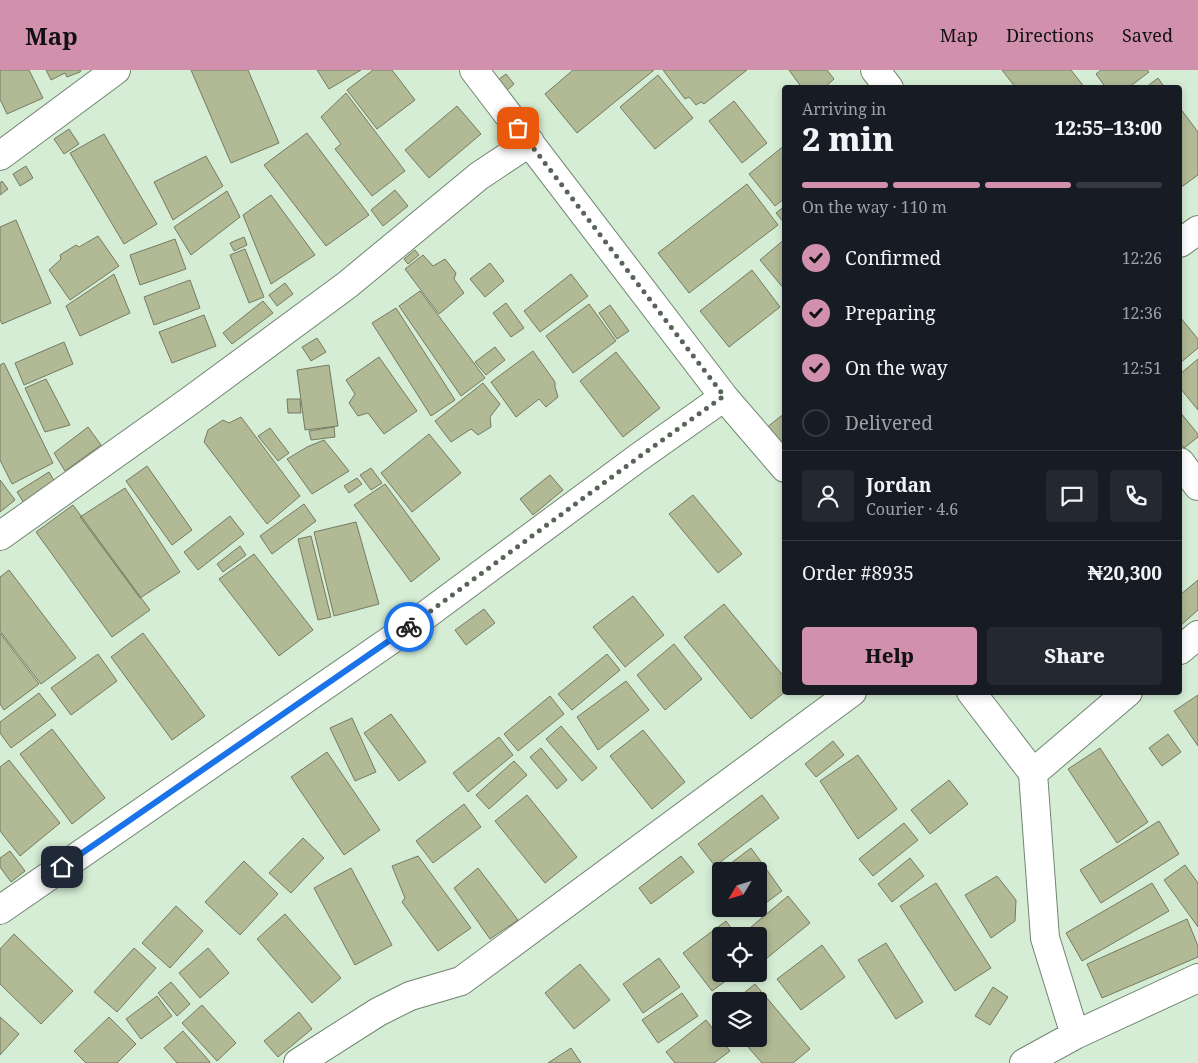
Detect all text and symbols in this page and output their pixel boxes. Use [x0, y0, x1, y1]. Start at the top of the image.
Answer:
text: Map [25, 19, 78, 52]
text: Map [940, 23, 978, 47]
text: Directions [1006, 23, 1094, 47]
text: Saved [1122, 23, 1173, 47]
text: Arriving in [802, 98, 886, 120]
pin [497, 107, 539, 149]
icon: bag [504, 114, 532, 142]
text: 12:55–13:00 [1054, 115, 1162, 141]
text: 2 min [802, 117, 894, 160]
text: On the way · 110 m [802, 196, 947, 218]
icon: check [802, 244, 830, 272]
text: Confirmed [845, 245, 941, 271]
text: 12:26 [1122, 247, 1162, 269]
icon: check [802, 299, 830, 327]
text: Preparing [845, 300, 935, 326]
text: 12:36 [1122, 302, 1162, 324]
icon: check [802, 354, 830, 382]
text: On the way [845, 355, 948, 381]
text: 12:51 [1122, 357, 1162, 379]
text: Delivered [845, 410, 933, 436]
button: person [802, 470, 854, 522]
button: chat [1046, 470, 1098, 522]
button: phone [1110, 470, 1162, 522]
text: Jordan [866, 472, 932, 498]
text: Courier · 4.6 [866, 498, 958, 520]
text: Order #8935 [802, 560, 914, 586]
text: ₦20,300 [1088, 560, 1162, 586]
courier [384, 602, 434, 652]
icon: bike [395, 613, 423, 641]
button: Help [802, 627, 977, 685]
button: Share [987, 627, 1162, 685]
pin [41, 846, 83, 888]
icon: home [48, 853, 76, 881]
north arrow [712, 862, 768, 918]
map controls [712, 862, 767, 1047]
button: locate [712, 927, 767, 982]
button: layers [712, 992, 767, 1047]

